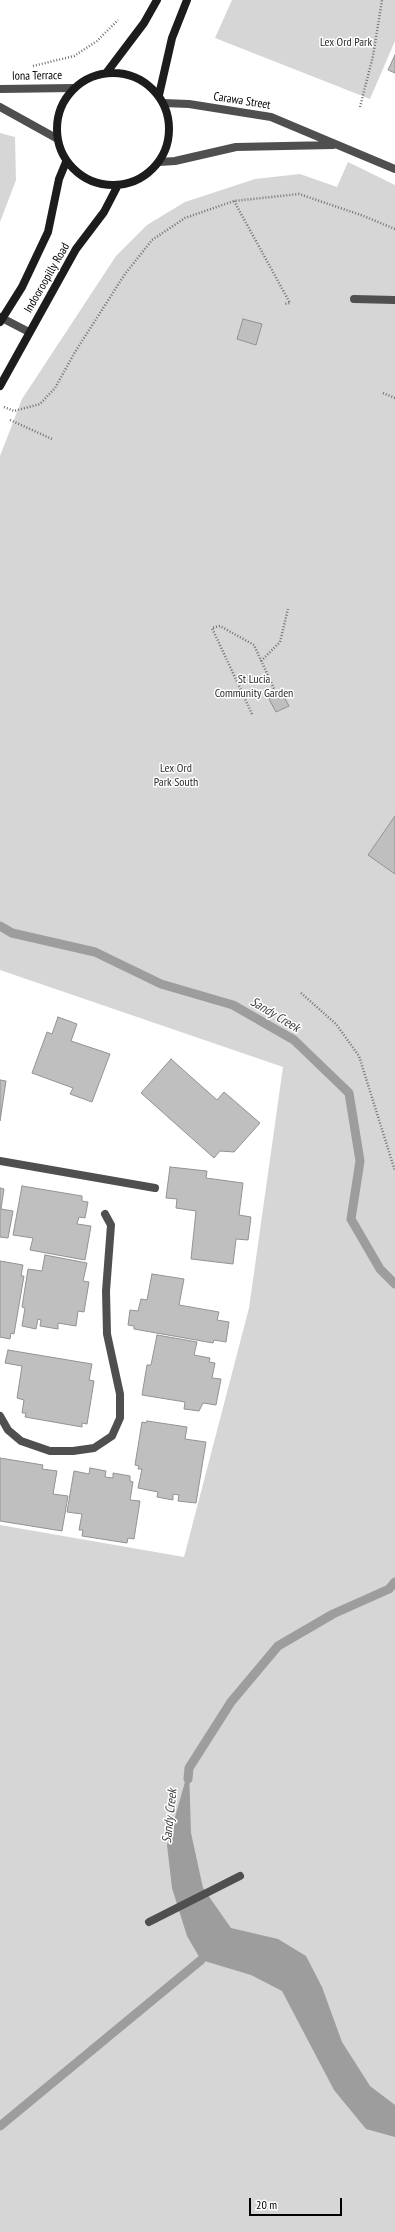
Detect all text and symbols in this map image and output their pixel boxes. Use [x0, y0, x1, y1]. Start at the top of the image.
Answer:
park label: Lex Ord Park [320, 36, 372, 50]
street label: Iona Terrace [12, 68, 62, 84]
street label: Carawa Street [212, 89, 272, 113]
street label: Indooroopilly Road [21, 241, 73, 315]
park label: St Lucia Community Garden [215, 673, 293, 701]
park label: Lex Ord Park South [154, 762, 198, 790]
water label: Sandy Creek [248, 994, 302, 1036]
water label: Sandy Creek [159, 1788, 181, 1844]
scale bar [251, 2190, 344, 2216]
text: 20 m [256, 2197, 277, 2212]

